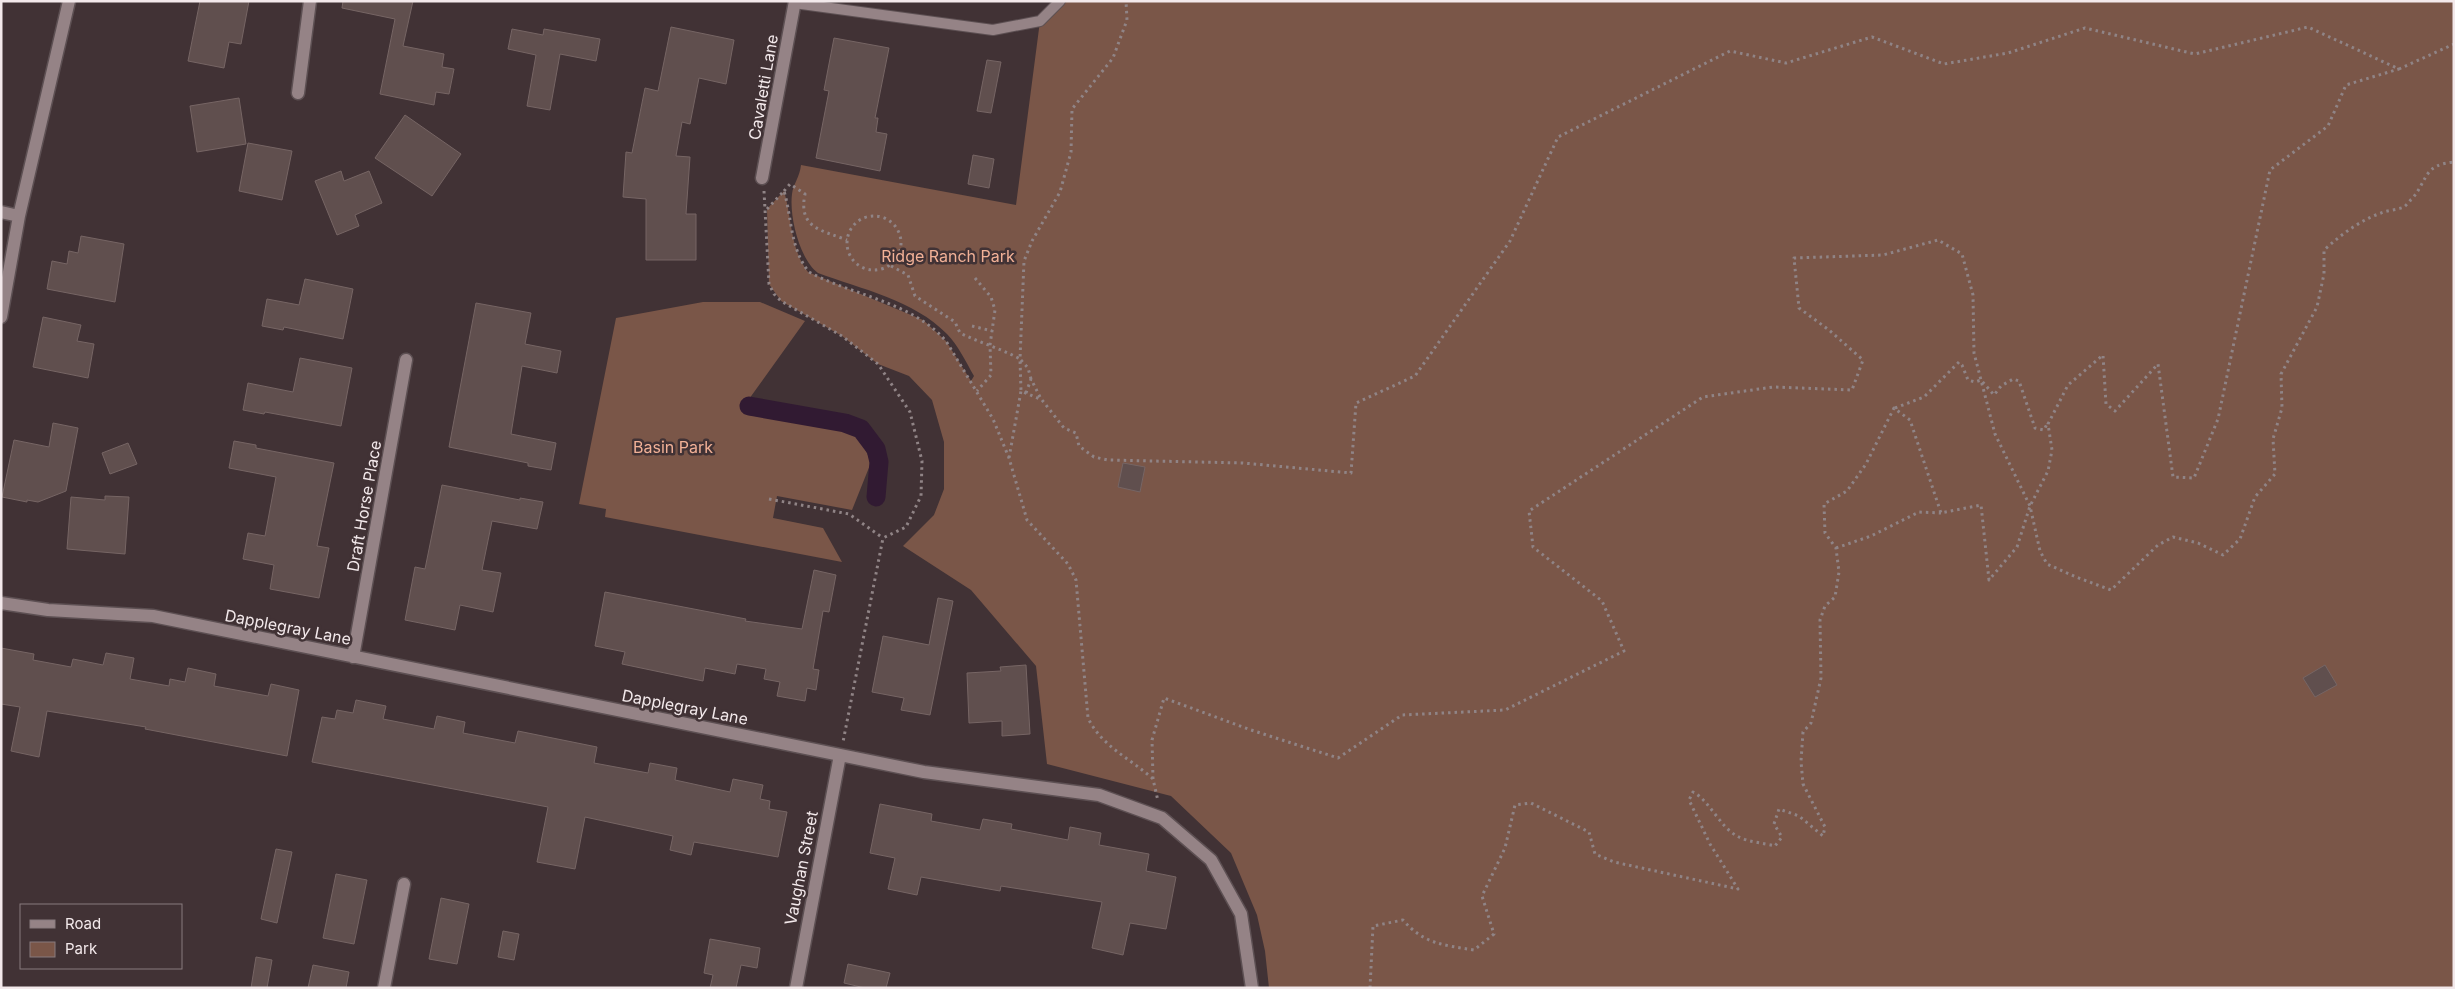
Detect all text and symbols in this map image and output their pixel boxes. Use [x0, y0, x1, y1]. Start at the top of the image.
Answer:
street label: Cavaletti Lane [744, 33, 782, 141]
park label: Ridge Ranch Park [881, 246, 1015, 266]
park label: Basin Park [633, 437, 713, 457]
street label: Draft Horse Place [343, 439, 385, 573]
street label: Dapplegray Lane [223, 605, 353, 649]
street label: Dapplegray Lane [620, 685, 750, 729]
street label: Vaughan Street [780, 809, 822, 927]
legend [20, 904, 182, 969]
text: Road [65, 914, 101, 933]
text: Park [65, 939, 98, 958]

